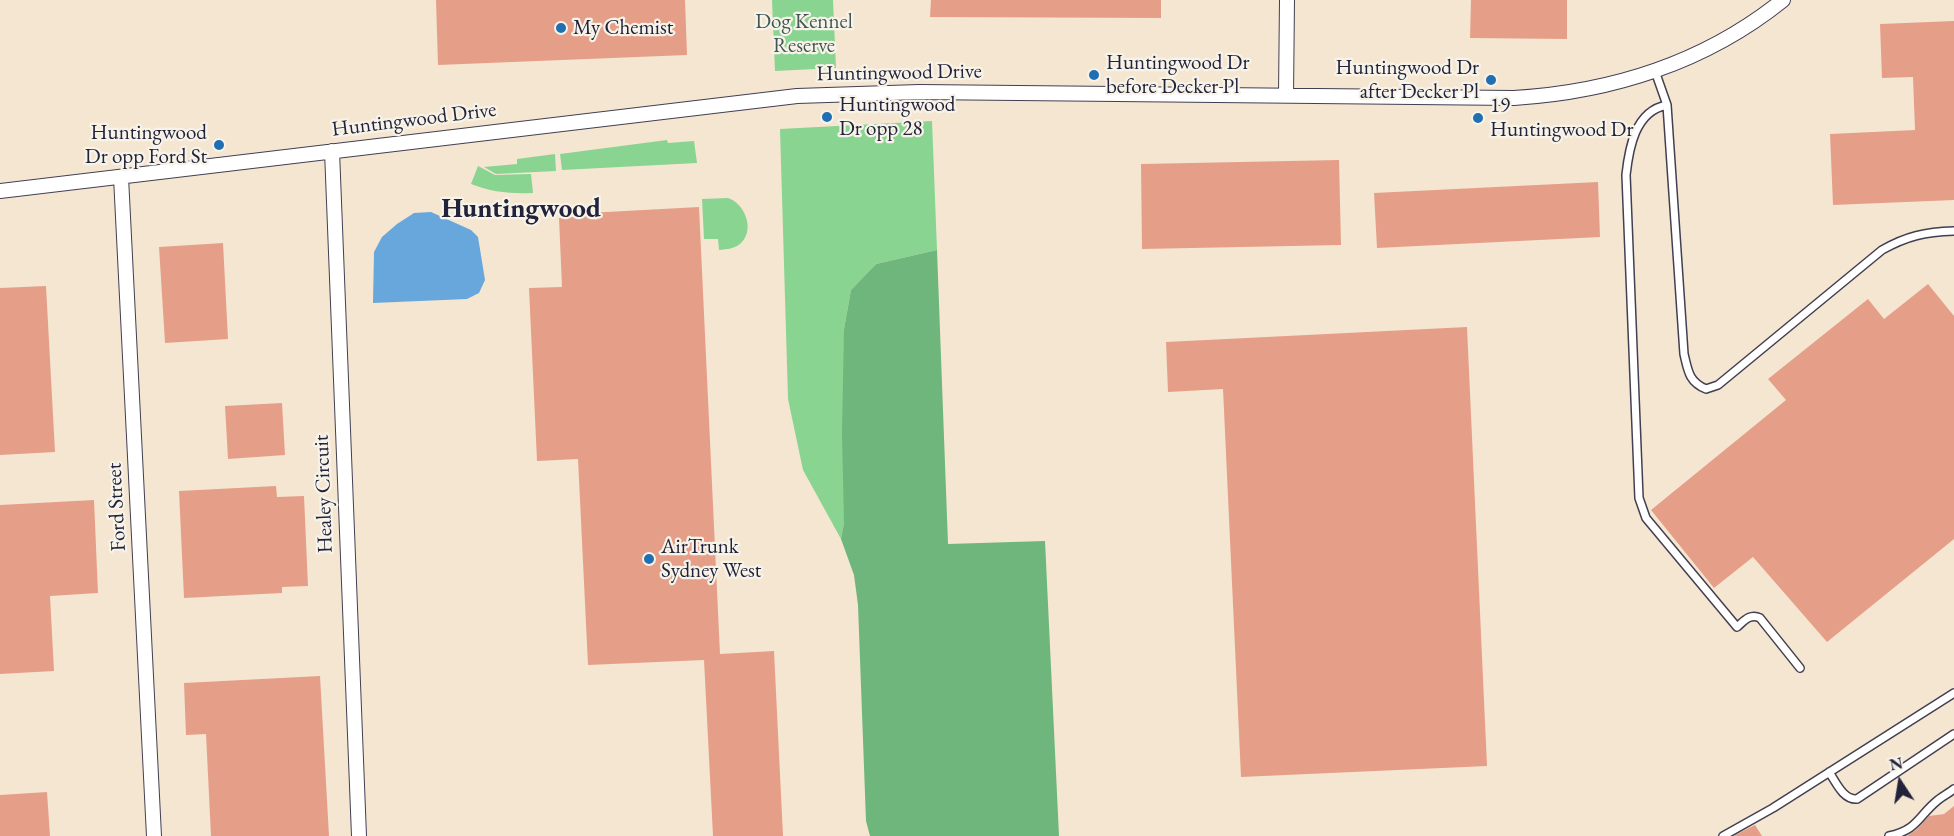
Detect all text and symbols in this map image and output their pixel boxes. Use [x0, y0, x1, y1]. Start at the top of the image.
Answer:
park label: Dog Kennel Reserve [755, 9, 853, 59]
place label: My Chemist [573, 15, 673, 41]
marker: My Chemist [554, 21, 568, 35]
place label: Huntingwood Dr before Decker Pl [1106, 50, 1249, 100]
place label: Huntingwood Dr after Decker Pl [1336, 55, 1479, 105]
street label: Huntingwood Drive [816, 59, 982, 87]
marker: Huntingwood Dr before Decker Pl [1087, 68, 1101, 82]
marker: Huntingwood Dr after Decker Pl [1484, 73, 1498, 87]
place label: Huntingwood Dr opp 28 [839, 92, 955, 142]
place label: 19 Huntingwood Dr [1490, 93, 1633, 143]
street label: Huntingwood Drive [330, 97, 498, 143]
marker: Huntingwood Dr opp 28 [820, 110, 834, 124]
marker: 19 Huntingwood Dr [1471, 111, 1485, 125]
place label: Huntingwood Dr opp Ford St [85, 120, 207, 170]
marker: Huntingwood Dr opp Ford St [212, 138, 226, 152]
district label: Huntingwood [441, 194, 601, 226]
street label: Healey Circuit [309, 434, 339, 554]
street label: Ford Street [102, 462, 132, 552]
place label: AirTrunk Sydney West [661, 534, 761, 584]
marker: AirTrunk Sydney West [642, 552, 656, 566]
north arrow [1870, 752, 1930, 812]
text: N [1888, 752, 1905, 776]

